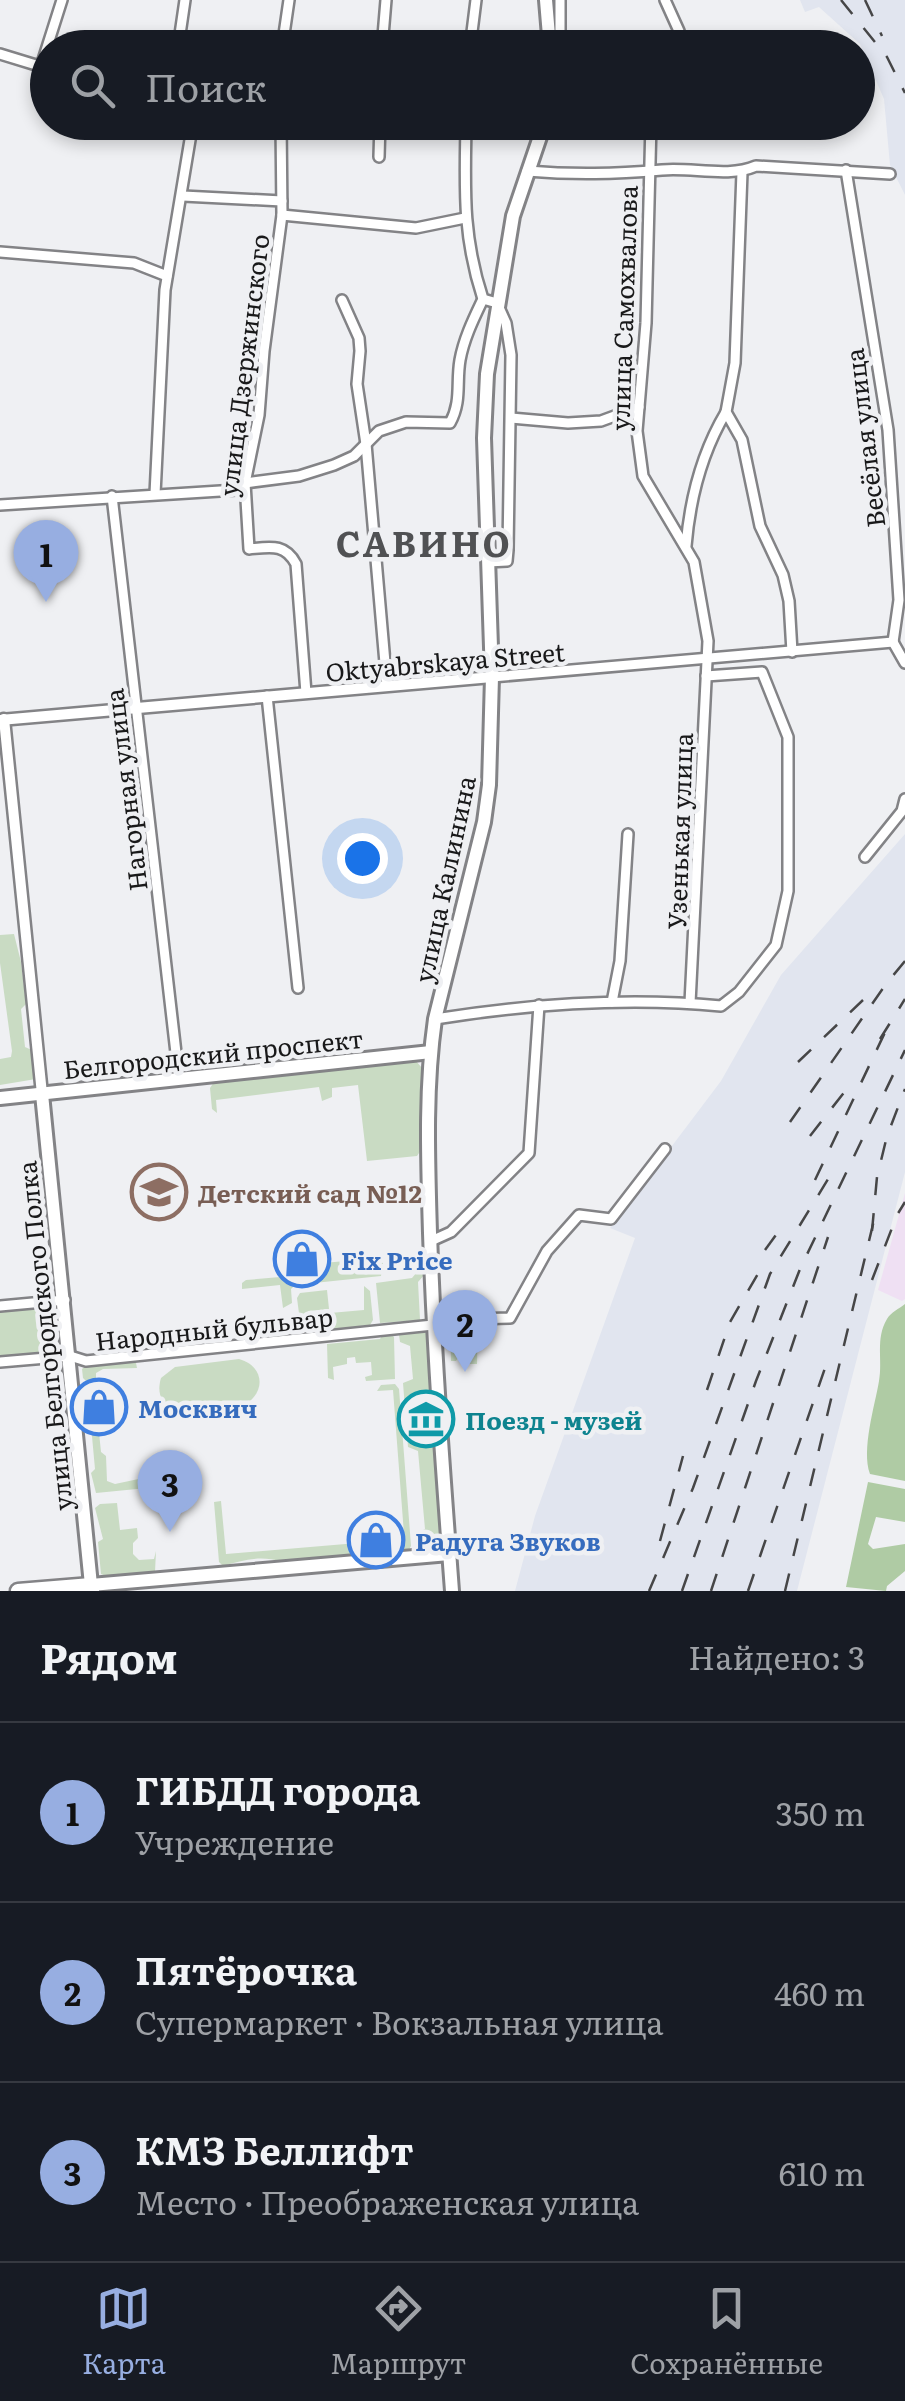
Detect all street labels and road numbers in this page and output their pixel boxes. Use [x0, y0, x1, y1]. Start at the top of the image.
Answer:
street label: улица Самохвалова [600, 184, 646, 431]
street label: улица Дзержинского [209, 232, 277, 498]
street label: Весёлая улица [835, 346, 893, 530]
street label: Oktyabrskaya Street [324, 632, 566, 690]
street label: Нагорная улица [94, 686, 156, 893]
street label: Узенькая улица [657, 731, 701, 930]
street label: улица Калинина [404, 772, 484, 986]
street label: Белгородский проспект [61, 1019, 365, 1087]
street label: улица Белгородского Полка [7, 1159, 81, 1513]
street label: Народный бульвар [93, 1297, 335, 1359]

